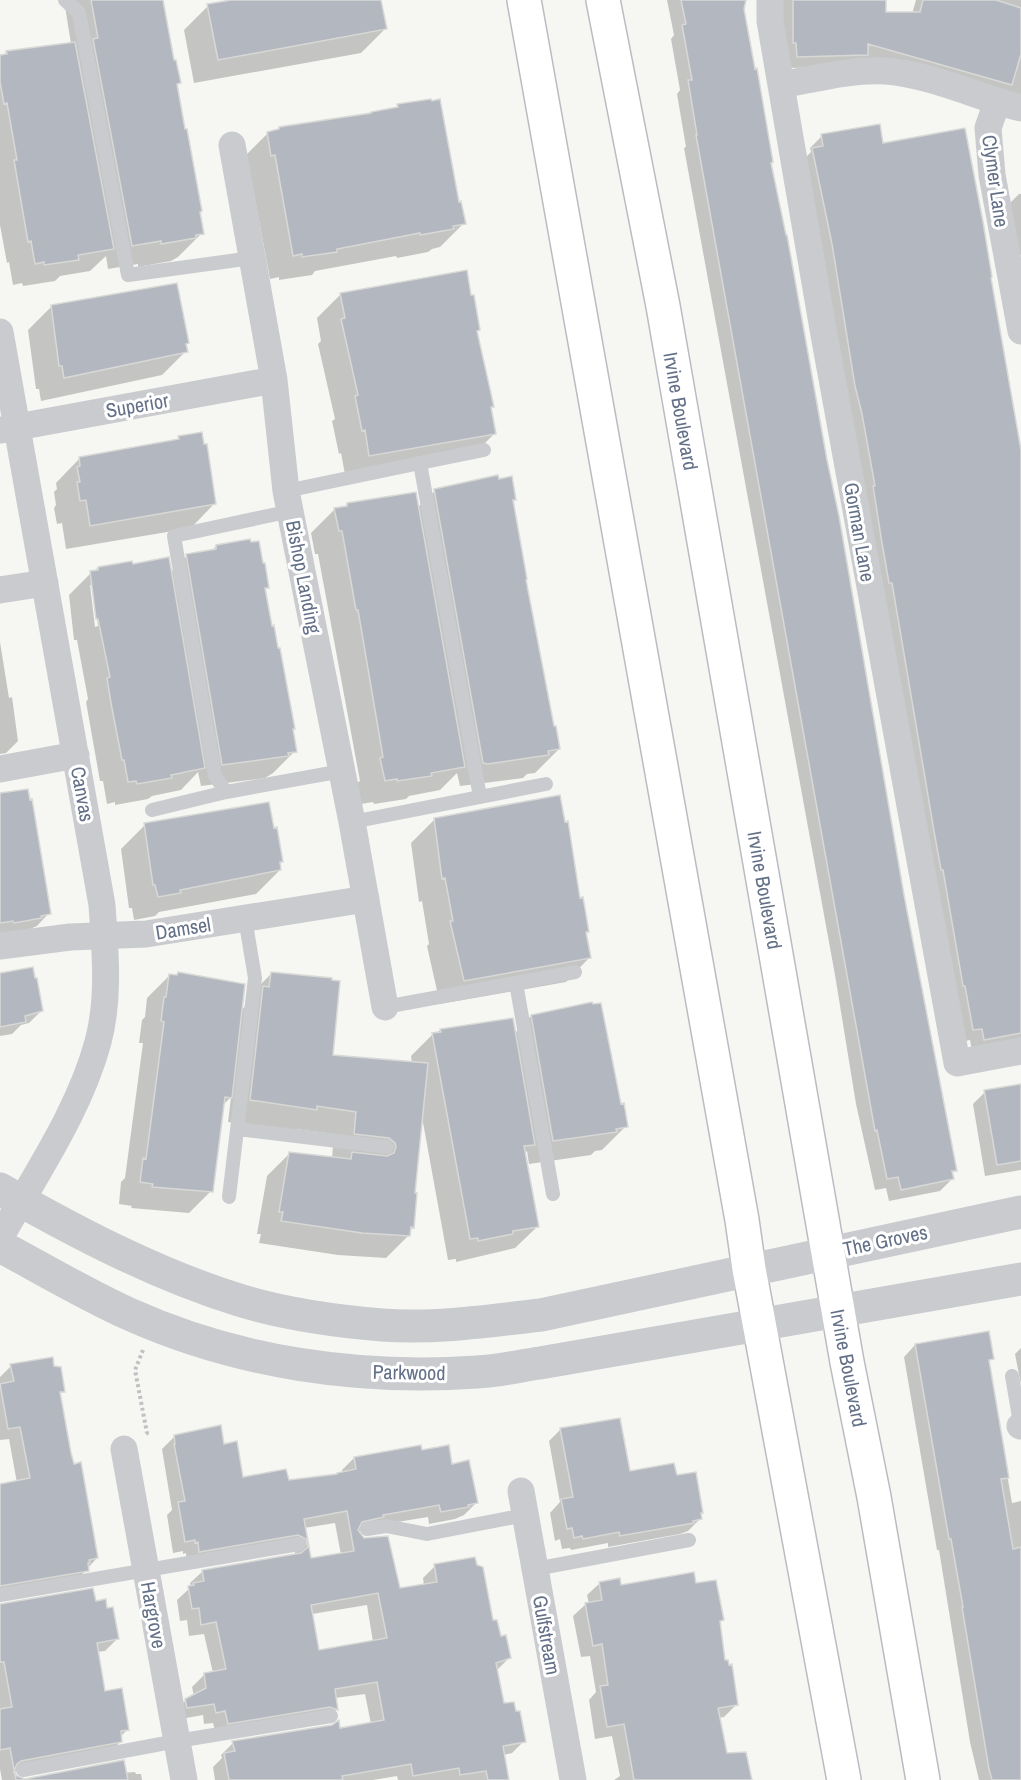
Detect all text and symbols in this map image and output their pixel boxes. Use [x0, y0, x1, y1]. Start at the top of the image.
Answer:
street label: Clymer Lane [976, 133, 1016, 229]
street label: Irvine Boulevard [657, 350, 705, 472]
street label: Superior [104, 386, 171, 424]
street label: Gorman Lane [838, 480, 882, 584]
street label: Bishop Landing [280, 518, 328, 636]
street label: Canvas [65, 764, 101, 824]
street label: Irvine Boulevard [741, 829, 789, 951]
street label: Damsel [153, 910, 213, 946]
street label: The Groves [840, 1218, 930, 1262]
street label: Irvine Boulevard [824, 1307, 874, 1429]
street label: Parkwood [372, 1358, 446, 1386]
street label: Hargrove [135, 1579, 173, 1651]
street label: Gulfstream [527, 1593, 567, 1677]

